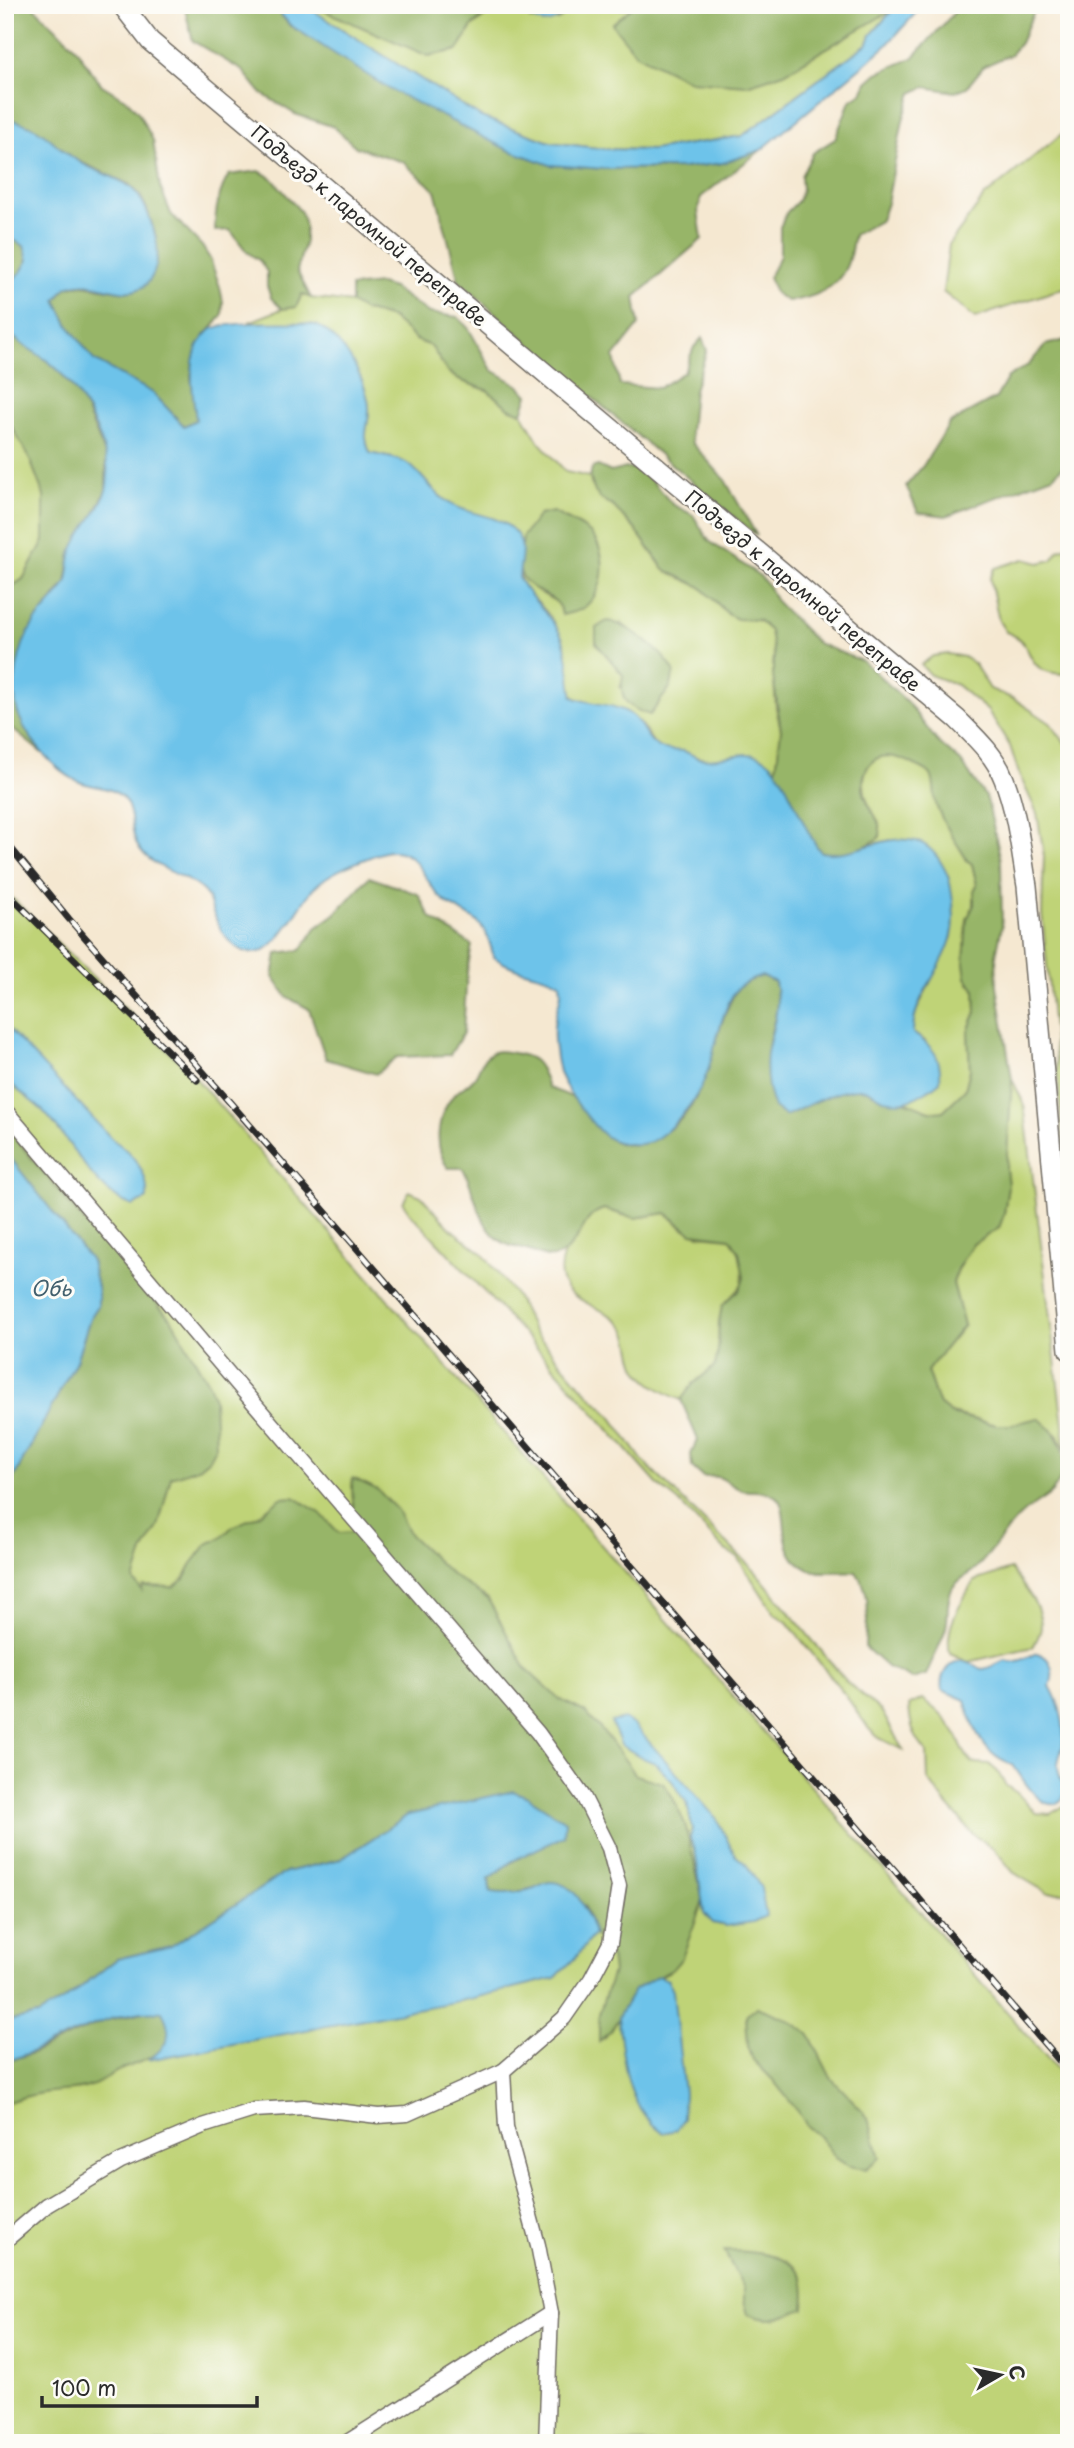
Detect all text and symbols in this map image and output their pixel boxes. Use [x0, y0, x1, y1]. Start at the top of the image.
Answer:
street label: Подъезд к паромной переправе [246, 118, 494, 333]
street label: Подъезд к паромной переправе [680, 483, 928, 698]
water label: Обь [31, 1271, 73, 1303]
north arrow [965, 2340, 1036, 2410]
text: С [1003, 2363, 1033, 2381]
scale bar [42, 2364, 257, 2408]
text: 100 m [52, 2371, 116, 2403]

